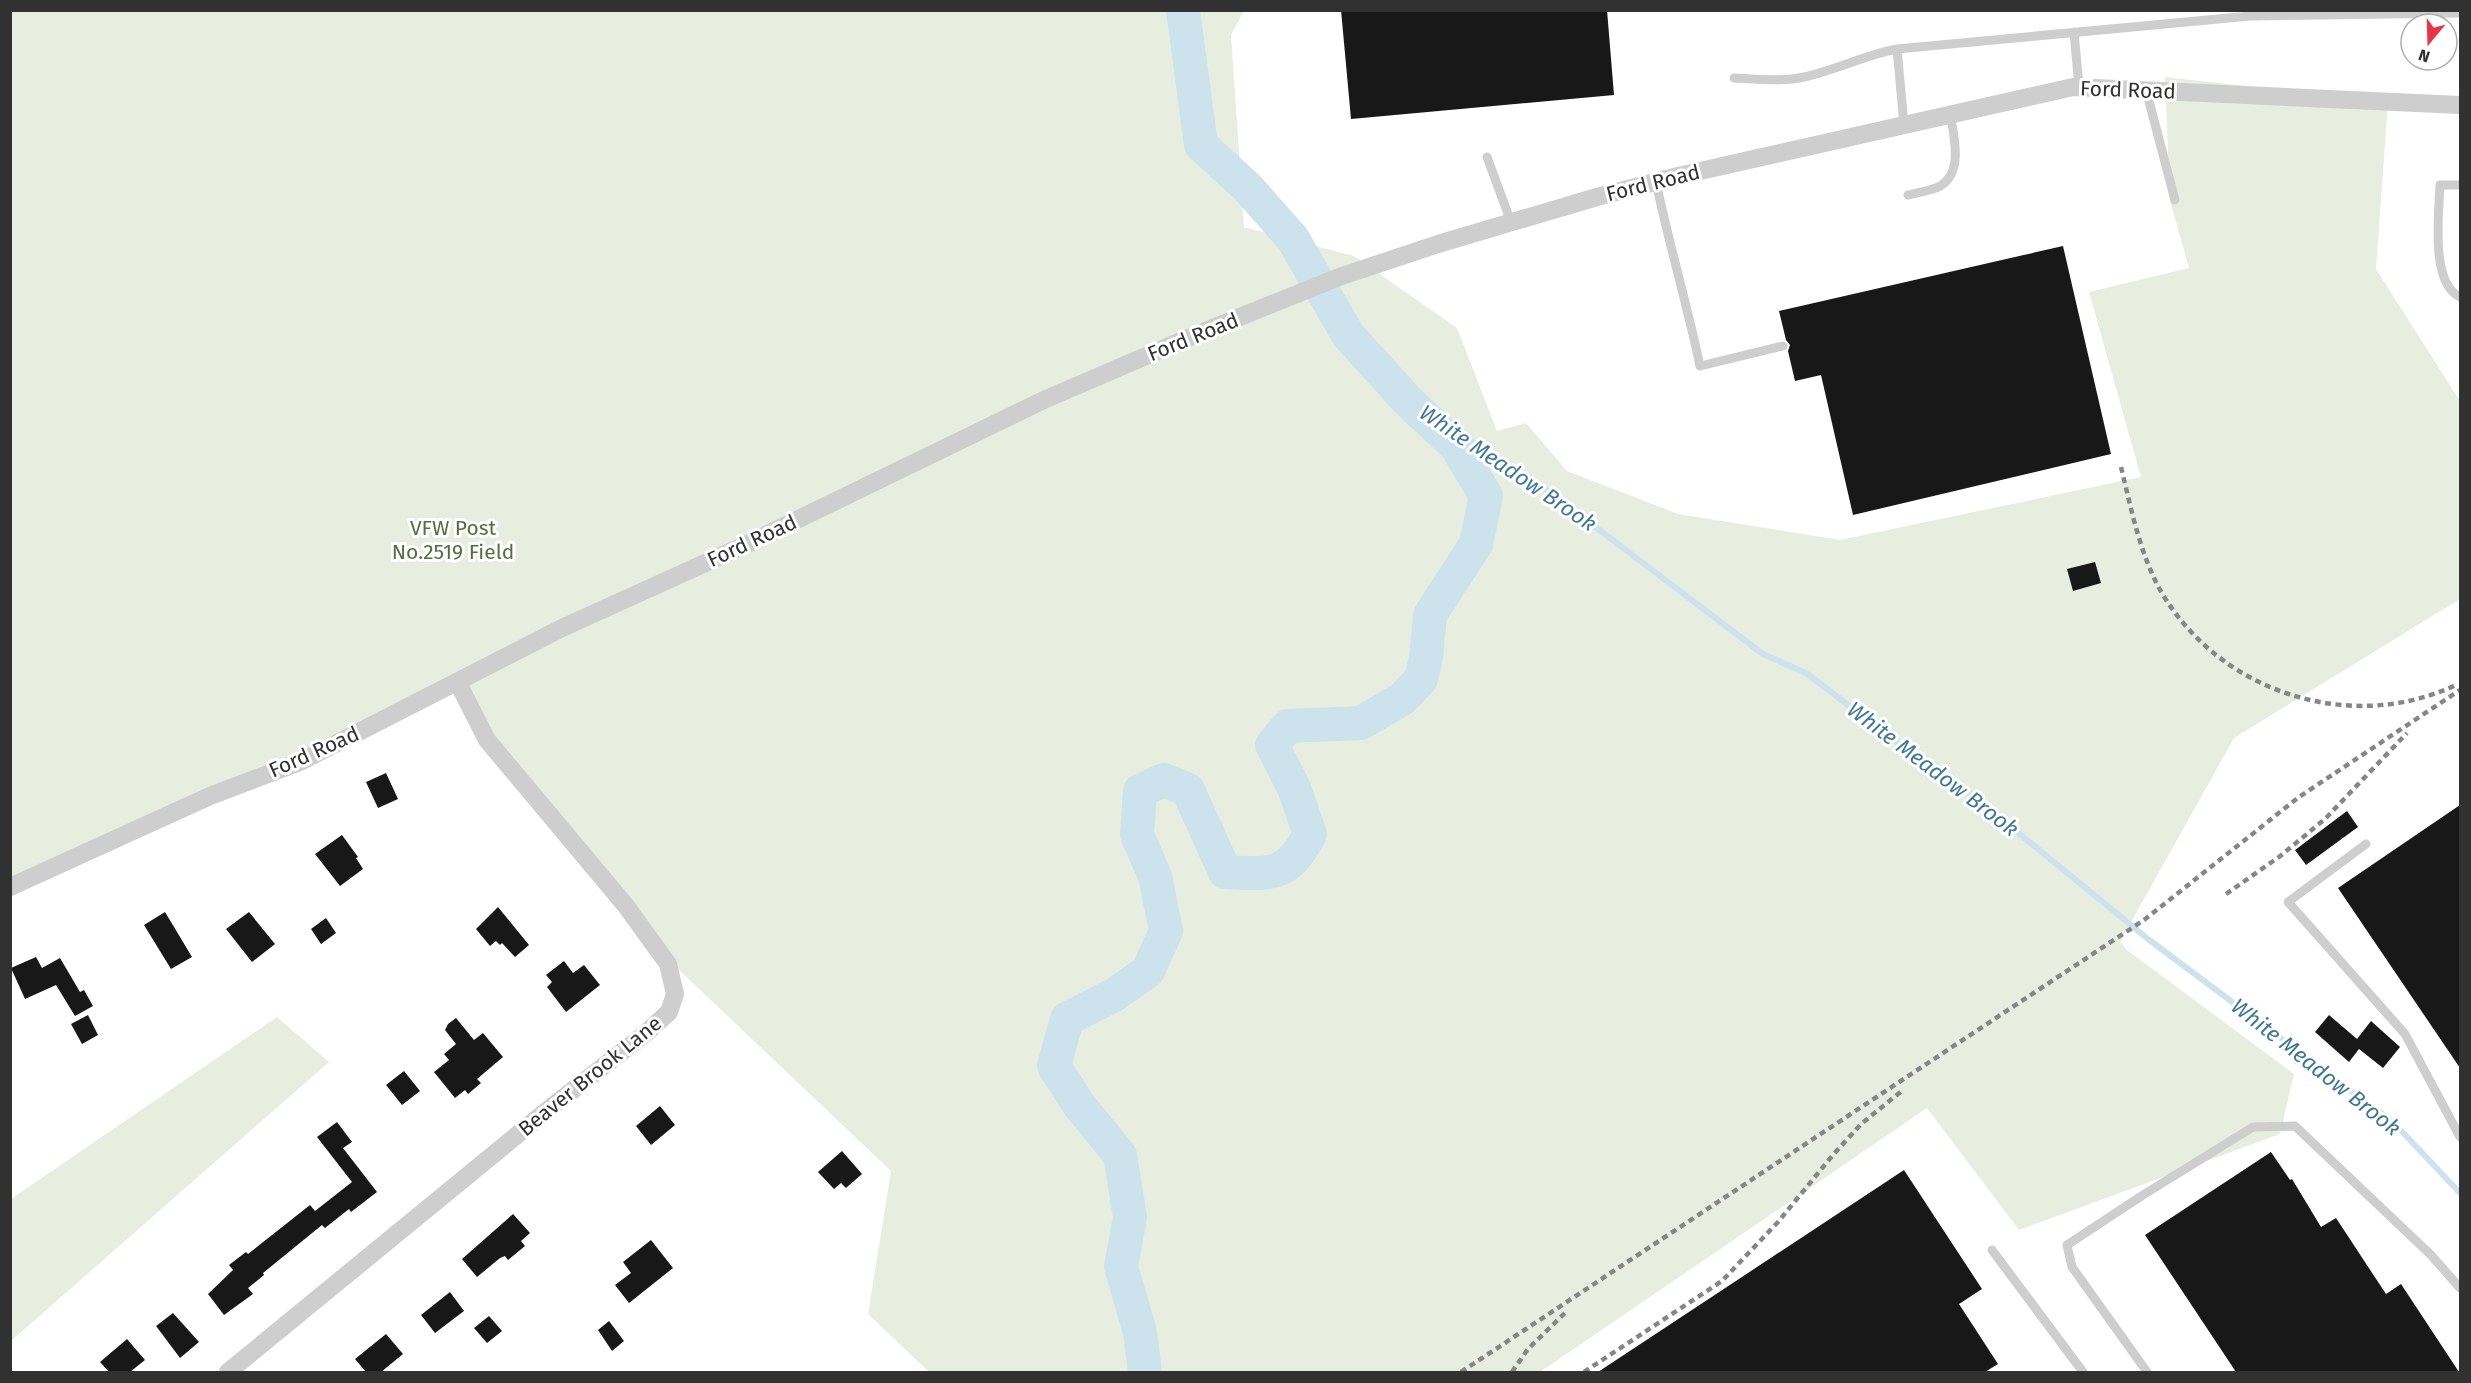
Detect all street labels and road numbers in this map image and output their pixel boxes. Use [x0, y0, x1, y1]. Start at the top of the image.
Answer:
street label: Ford Road [2080, 75, 2176, 105]
street label: Ford Road [1603, 159, 1703, 207]
street label: Ford Road [1144, 307, 1242, 367]
street label: Ford Road [703, 509, 801, 573]
street label: Ford Road [265, 721, 363, 783]
street label: Beaver Brook Lane [513, 1010, 667, 1142]

